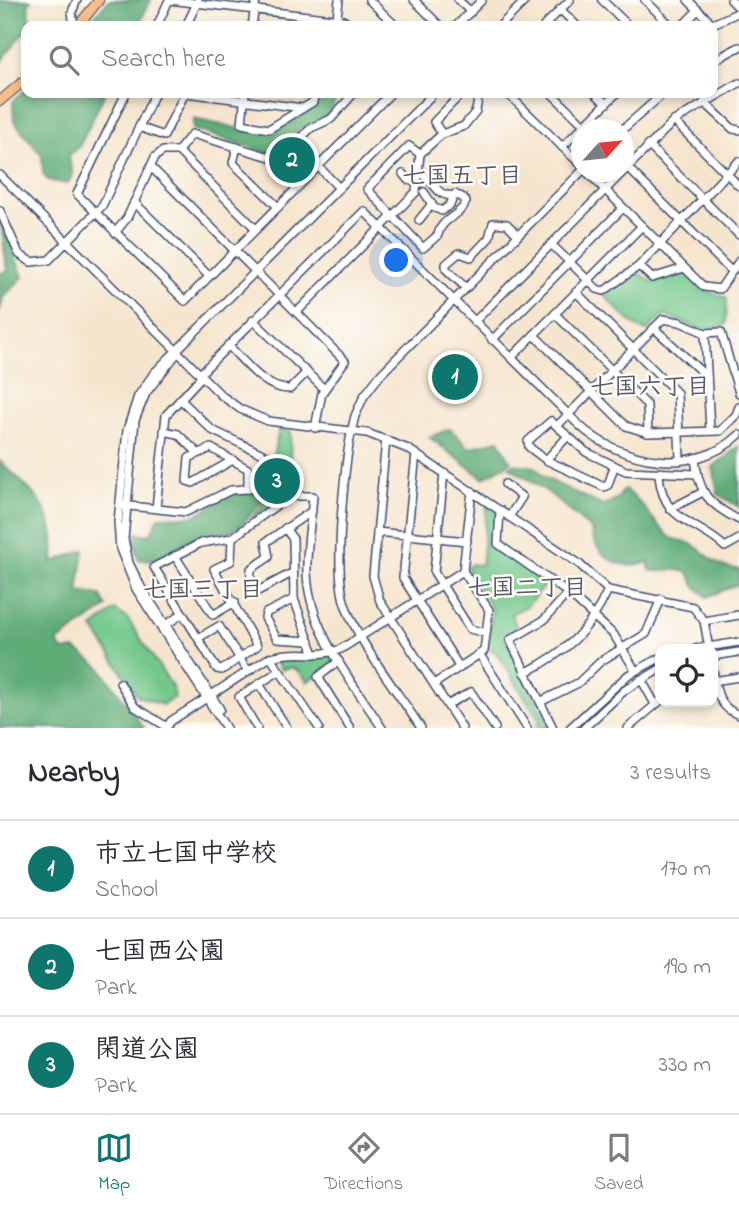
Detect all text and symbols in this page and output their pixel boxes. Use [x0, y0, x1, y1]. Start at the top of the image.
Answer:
search box [21, 21, 718, 98]
icon: search [45, 41, 83, 79]
text: Search here [101, 41, 226, 79]
north arrow [571, 119, 634, 182]
pin: 2 [269, 134, 315, 186]
district label: 七国五丁目 [402, 160, 522, 195]
your location [379, 243, 413, 277]
pin: 1 [432, 351, 478, 403]
district label: 七国六丁目 [590, 371, 710, 406]
pin: 3 [254, 455, 300, 507]
district label: 七国二丁目 [467, 572, 587, 607]
district label: 七国三丁目 [143, 574, 263, 609]
map controls [655, 644, 718, 707]
button: locate [655, 644, 718, 707]
text: Nearby [28, 752, 120, 796]
text: 3 results [630, 757, 711, 790]
text: 市立七国中学校 [95, 836, 277, 874]
text: 1 [47, 853, 55, 886]
text: 170 m [661, 853, 711, 886]
text: School [95, 874, 158, 907]
text: 七国西公園 [95, 934, 225, 972]
text: 2 [45, 951, 57, 984]
text: 190 m [663, 951, 711, 984]
text: Park [95, 972, 137, 1005]
text: 閑道公園 [95, 1032, 199, 1070]
text: 3 [46, 1049, 56, 1082]
text: 330 m [658, 1049, 711, 1082]
text: Park [95, 1070, 137, 1103]
tab: Map [95, 1129, 133, 1198]
tab: Directions [324, 1129, 403, 1198]
tab: Saved [594, 1129, 644, 1198]

